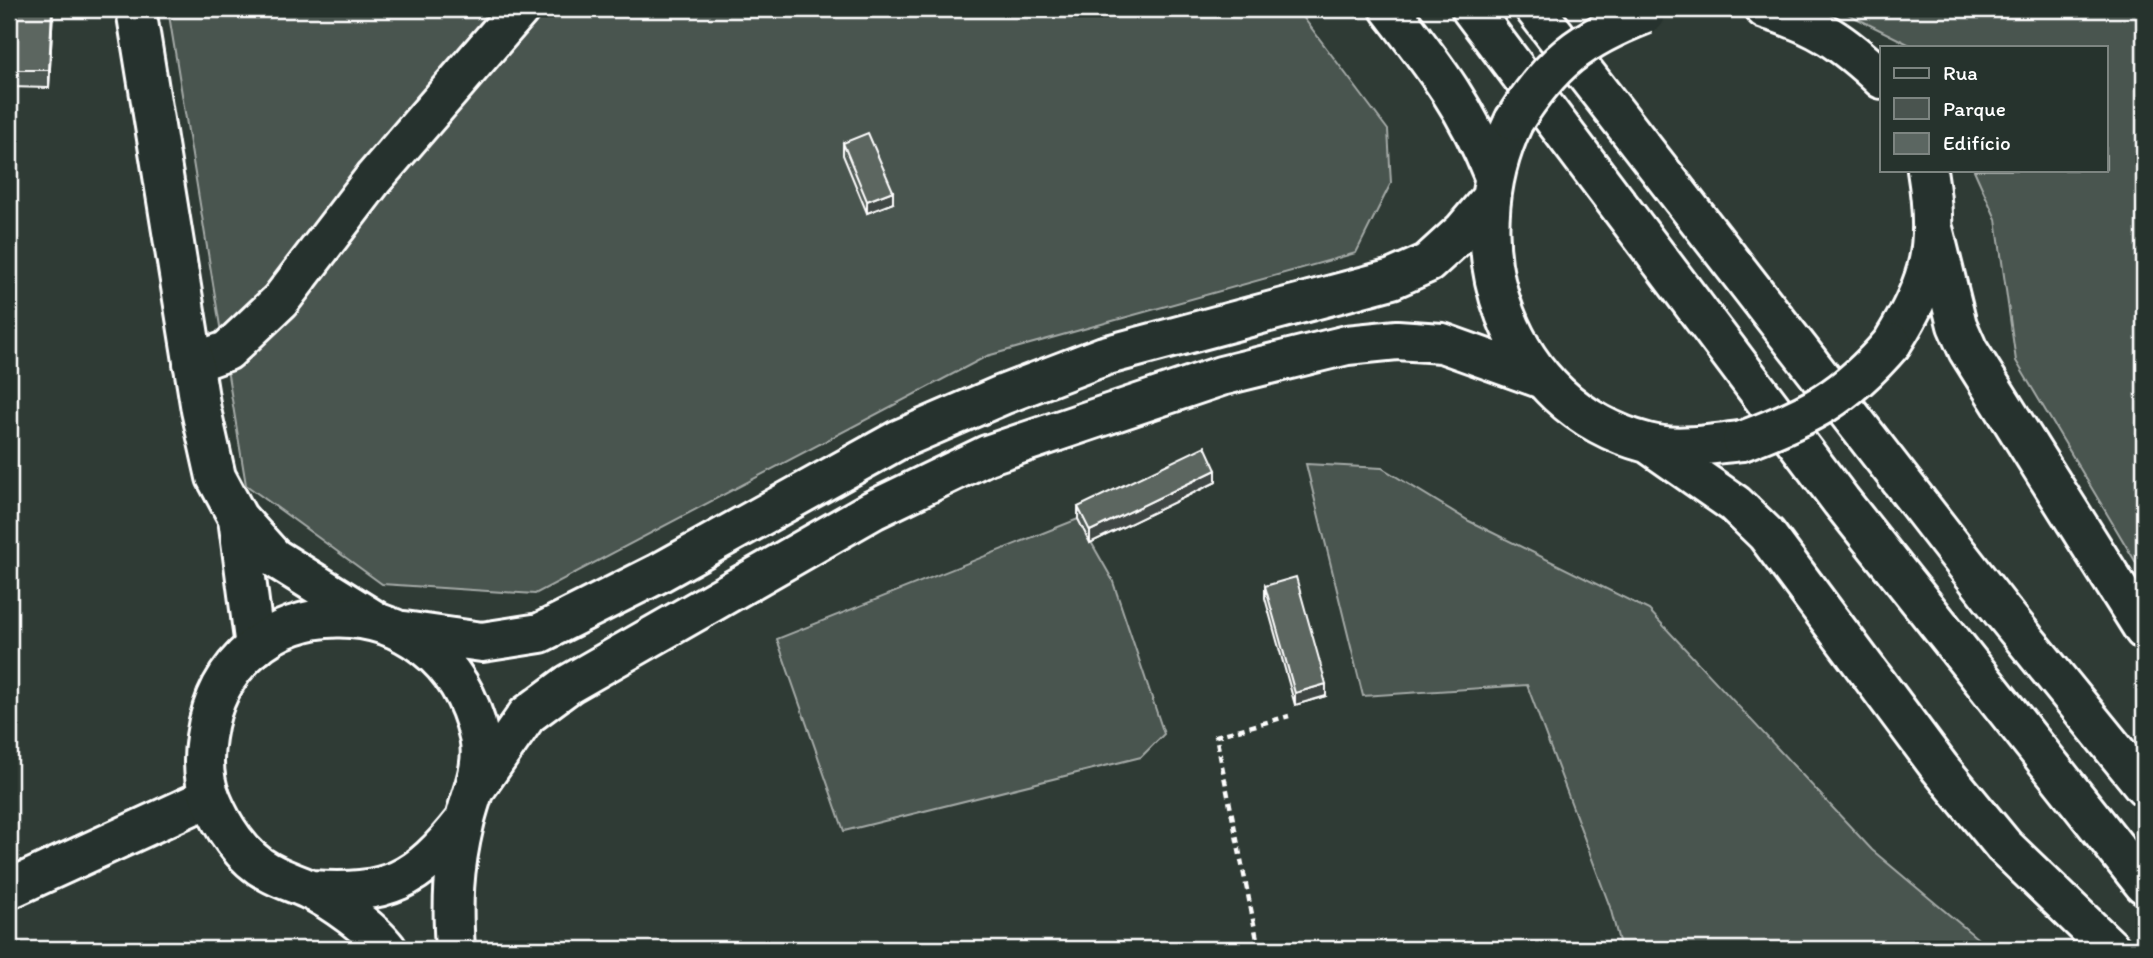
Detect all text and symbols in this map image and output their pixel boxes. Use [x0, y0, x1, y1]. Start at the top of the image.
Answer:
legend [1880, 46, 2108, 172]
text: Rua [1943, 60, 1978, 85]
text: Parque [1943, 96, 2006, 121]
text: Edifício [1943, 130, 2011, 155]

